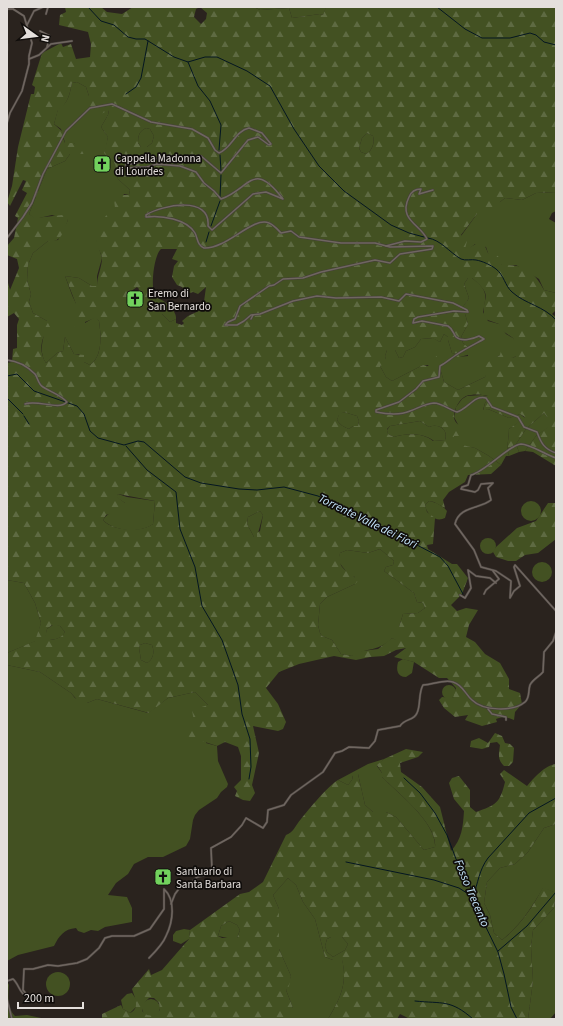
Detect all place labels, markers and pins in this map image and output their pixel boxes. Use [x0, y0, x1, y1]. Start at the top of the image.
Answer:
place label: Cappella Madonna di Lourdes [115, 151, 201, 179]
church icon: Cappella Madonna di Lourdes [92, 154, 112, 174]
place label: Eremo di San Bernardo [148, 286, 211, 314]
church icon: Eremo di San Bernardo [125, 289, 145, 309]
place label: Santuario di Santa Barbara [176, 864, 241, 892]
church icon: Santuario di Santa Barbara [153, 867, 173, 887]

